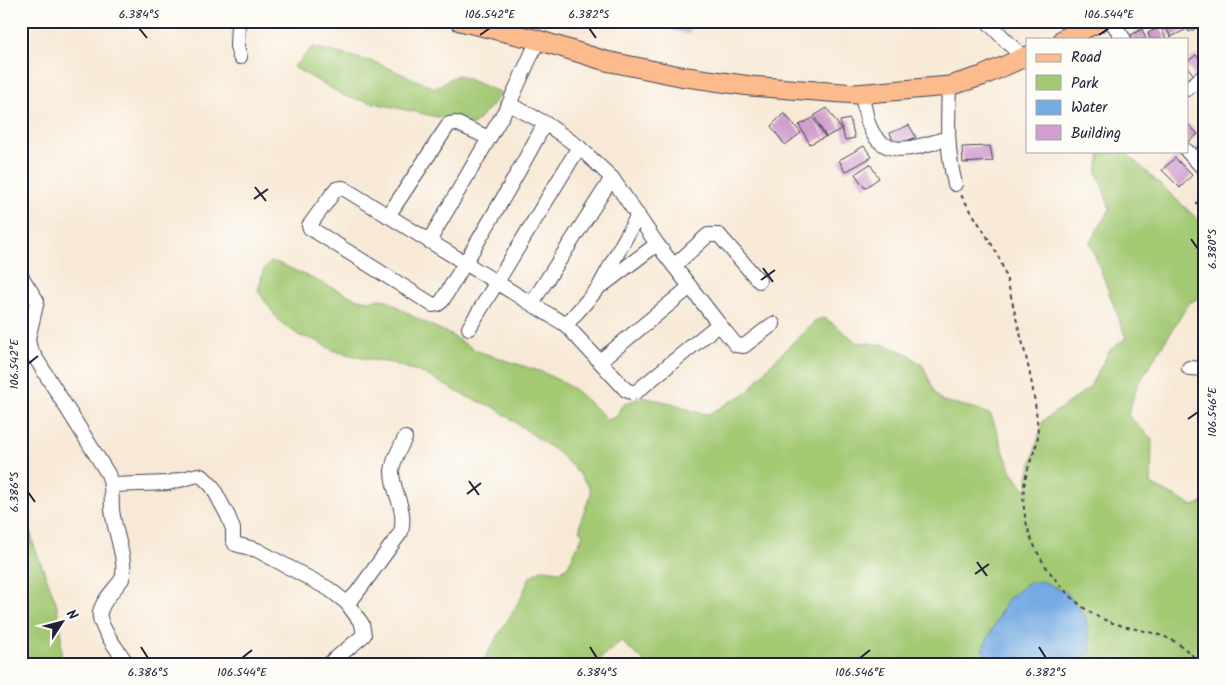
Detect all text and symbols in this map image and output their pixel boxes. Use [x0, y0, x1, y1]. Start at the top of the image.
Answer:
text: 6.384°S [119, 5, 160, 24]
text: 106.542°E [465, 5, 516, 24]
text: 6.382°S [568, 5, 610, 24]
text: 106.544°E [1084, 5, 1135, 24]
legend [1026, 38, 1188, 152]
text: Road [1071, 46, 1102, 70]
text: Park [1071, 72, 1099, 96]
text: Water [1071, 96, 1108, 120]
text: Building [1071, 122, 1121, 146]
text: 6.380°S [1203, 228, 1222, 269]
text: 106.542°E [5, 338, 24, 389]
text: 106.546°E [1203, 386, 1222, 437]
text: 6.386°S [5, 471, 24, 512]
north arrow [38, 598, 88, 648]
text: N [60, 605, 83, 625]
text: 6.386°S [128, 663, 169, 682]
text: 106.544°E [217, 663, 268, 682]
text: 6.384°S [577, 663, 618, 682]
text: 106.546°E [835, 663, 886, 682]
text: 6.382°S [1025, 663, 1067, 682]

